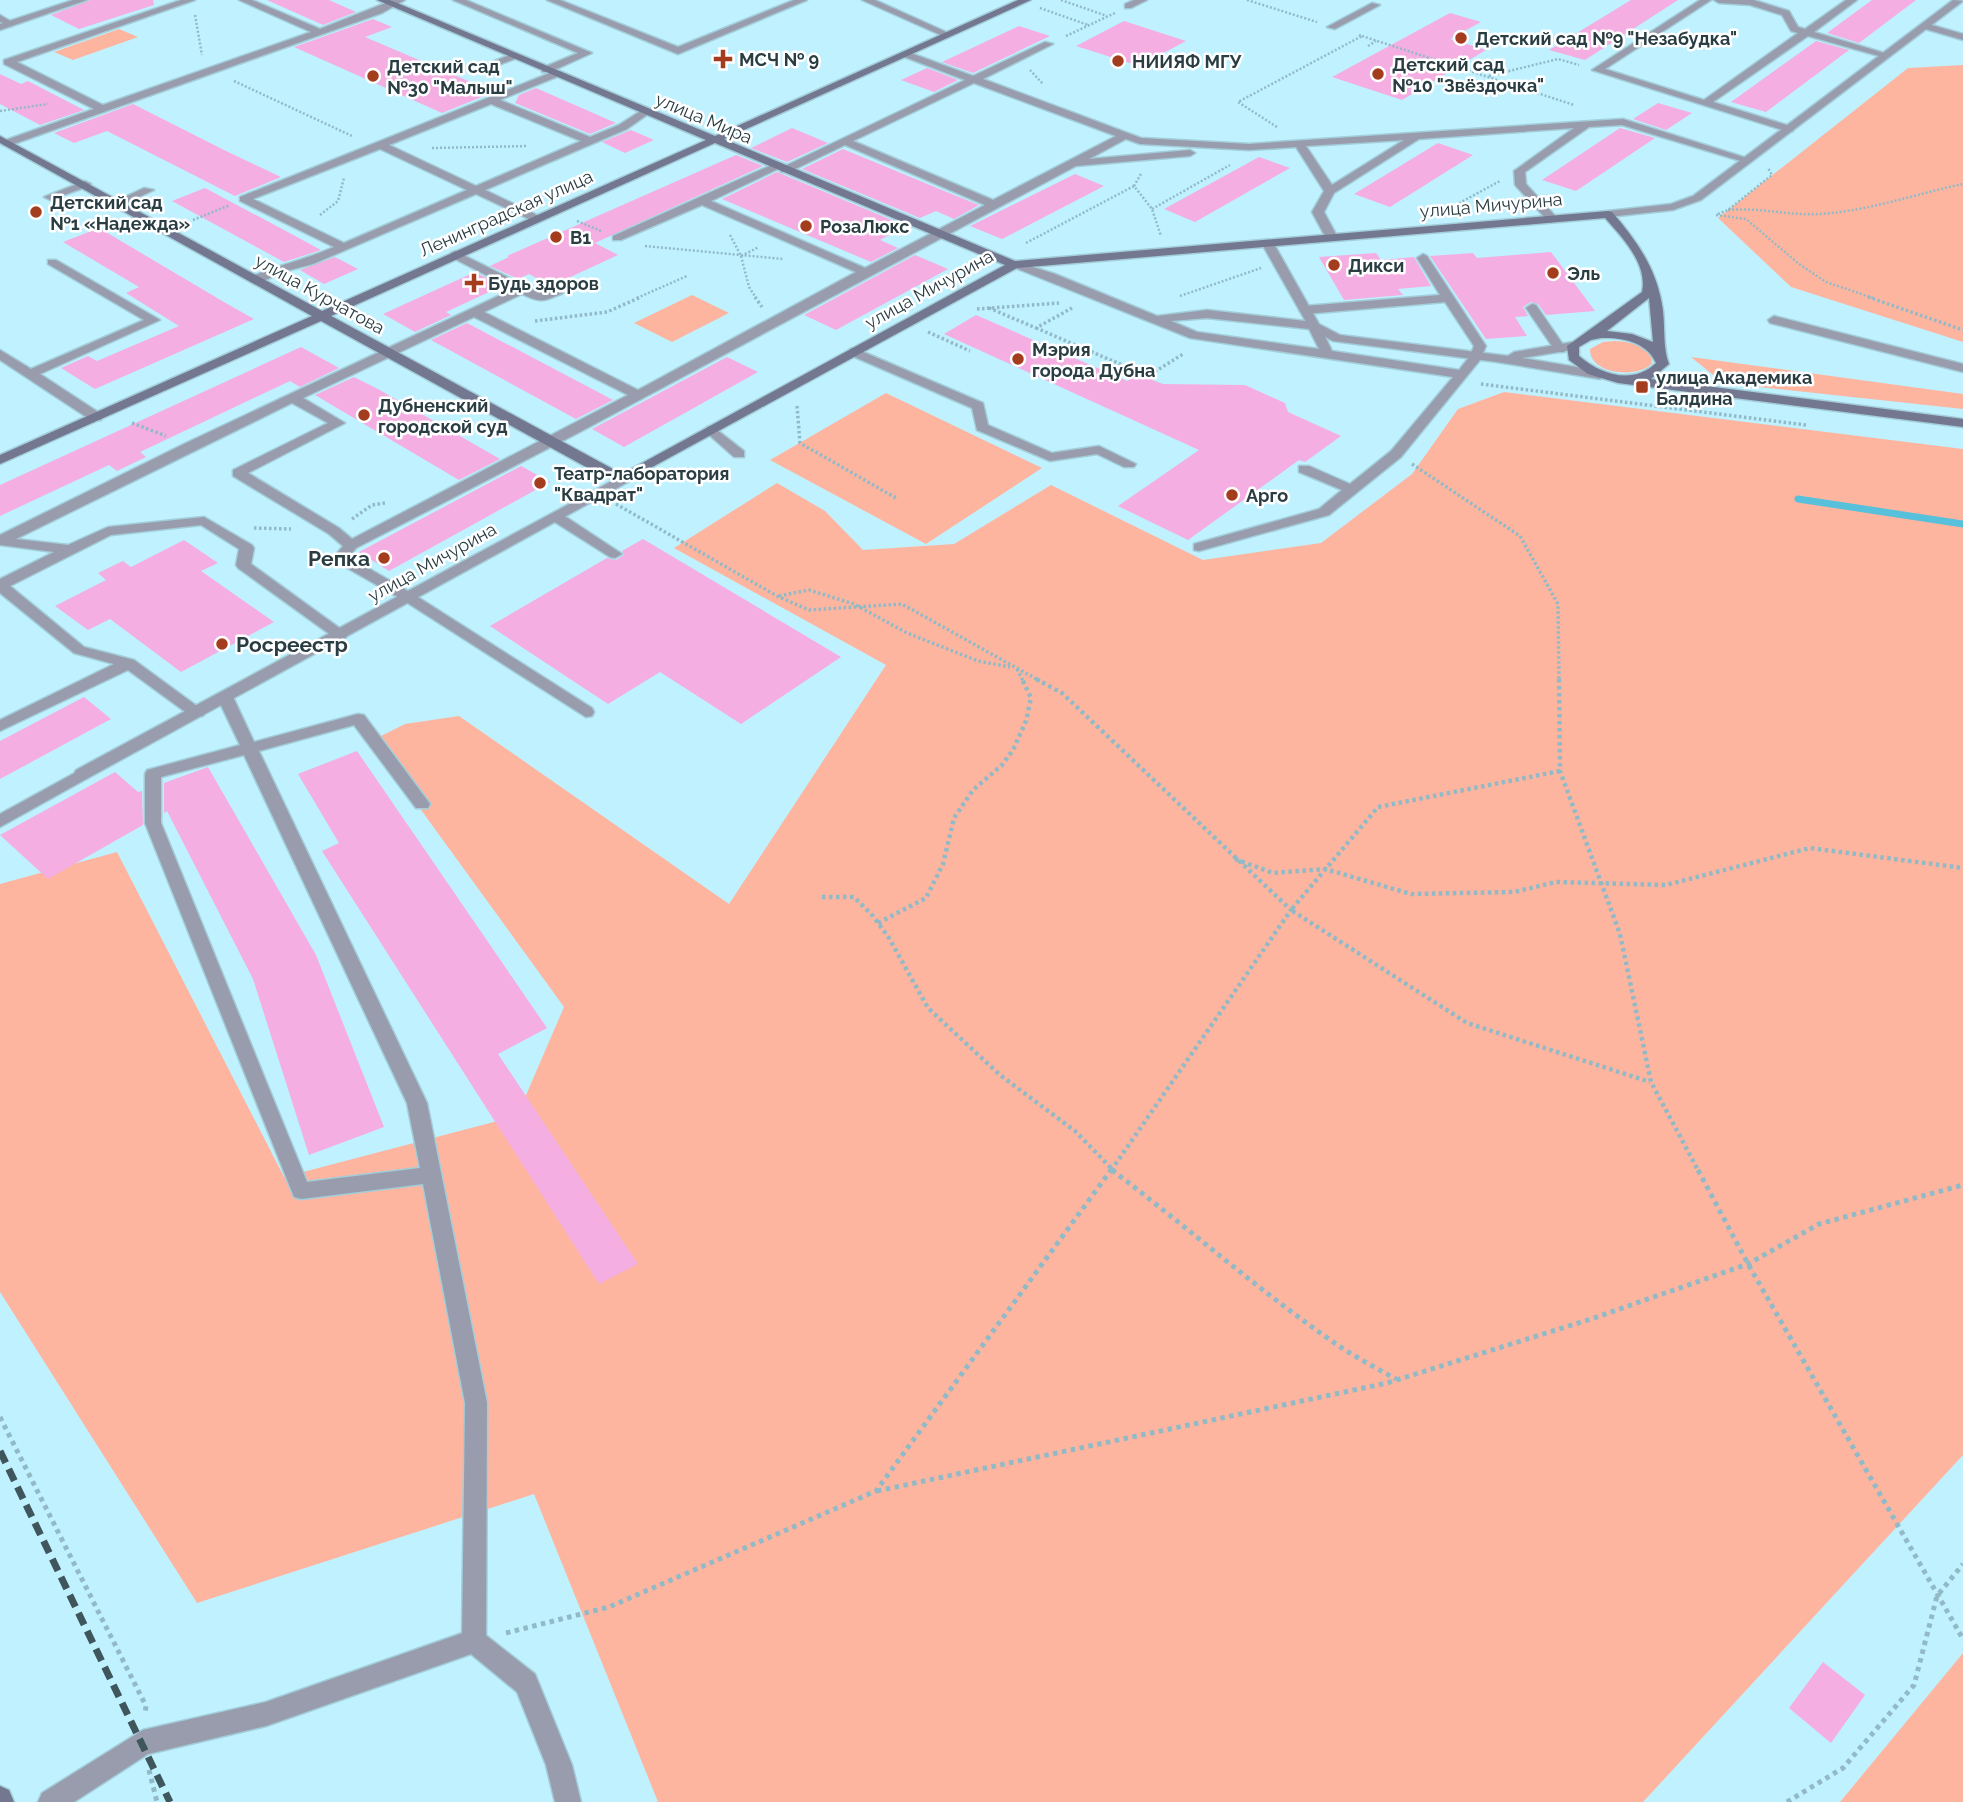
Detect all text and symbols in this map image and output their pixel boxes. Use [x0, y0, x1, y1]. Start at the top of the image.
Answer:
place label: Детский сад №9 "Незабудка" [1475, 28, 1737, 49]
marker: Детский сад №9 "Незабудка" [1453, 30, 1469, 46]
marker: МСЧ № 9 [713, 49, 733, 69]
place label: МСЧ № 9 [739, 49, 819, 70]
place label: НИИЯФ МГУ [1132, 51, 1242, 72]
marker: НИИЯФ МГУ [1110, 53, 1126, 69]
place label: Детский сад №10 "Звёздочка" [1392, 54, 1544, 96]
place label: Детский сад №30 "Малыш" [387, 56, 513, 98]
marker: Детский сад №10 "Звёздочка" [1370, 66, 1386, 82]
marker: Детский сад №30 "Малыш" [365, 68, 381, 84]
street label: улица Мира [653, 88, 755, 148]
street label: Ленинградская улица [416, 165, 596, 261]
street label: улица Мичурина [1419, 188, 1563, 222]
place label: Детский сад №1 «Надежда» [50, 192, 191, 234]
marker: Детский сад №1 «Надежда» [28, 204, 44, 220]
place label: РозаЛюкс [820, 216, 909, 237]
marker: РозаЛюкс [798, 218, 814, 234]
place label: В1 [570, 227, 591, 248]
marker: В1 [548, 229, 564, 245]
street label: улица Мичурина [861, 245, 997, 333]
street label: улица Курчатова [252, 250, 388, 338]
place label: Дикси [1348, 255, 1404, 276]
marker: Дикси [1326, 257, 1342, 273]
place label: Эль [1567, 263, 1601, 284]
marker: Эль [1545, 265, 1561, 281]
place label: Будь здоров [488, 273, 599, 294]
marker: Будь здоров [466, 275, 482, 291]
place label: Мэрия города Дубна [1032, 339, 1155, 381]
marker: Мэрия города Дубна [1010, 351, 1026, 367]
place label: улица Академика Балдина [1656, 367, 1812, 409]
marker: улица Академика Балдина [1634, 379, 1650, 395]
place label: Дубненский городской суд [378, 395, 508, 437]
marker: Дубненский городской суд [356, 407, 372, 423]
place label: Театр-лаборатория "Квадрат" [554, 463, 729, 505]
marker: Театр-лаборатория "Квадрат" [532, 475, 548, 491]
place label: Арго [1246, 485, 1288, 506]
marker: Арго [1224, 487, 1240, 503]
street label: улица Мичурина [364, 518, 500, 606]
place label: Репка [308, 546, 370, 571]
marker: Репка [376, 550, 392, 566]
place label: Росреестр [236, 632, 348, 657]
marker: Росреестр [214, 636, 230, 652]

